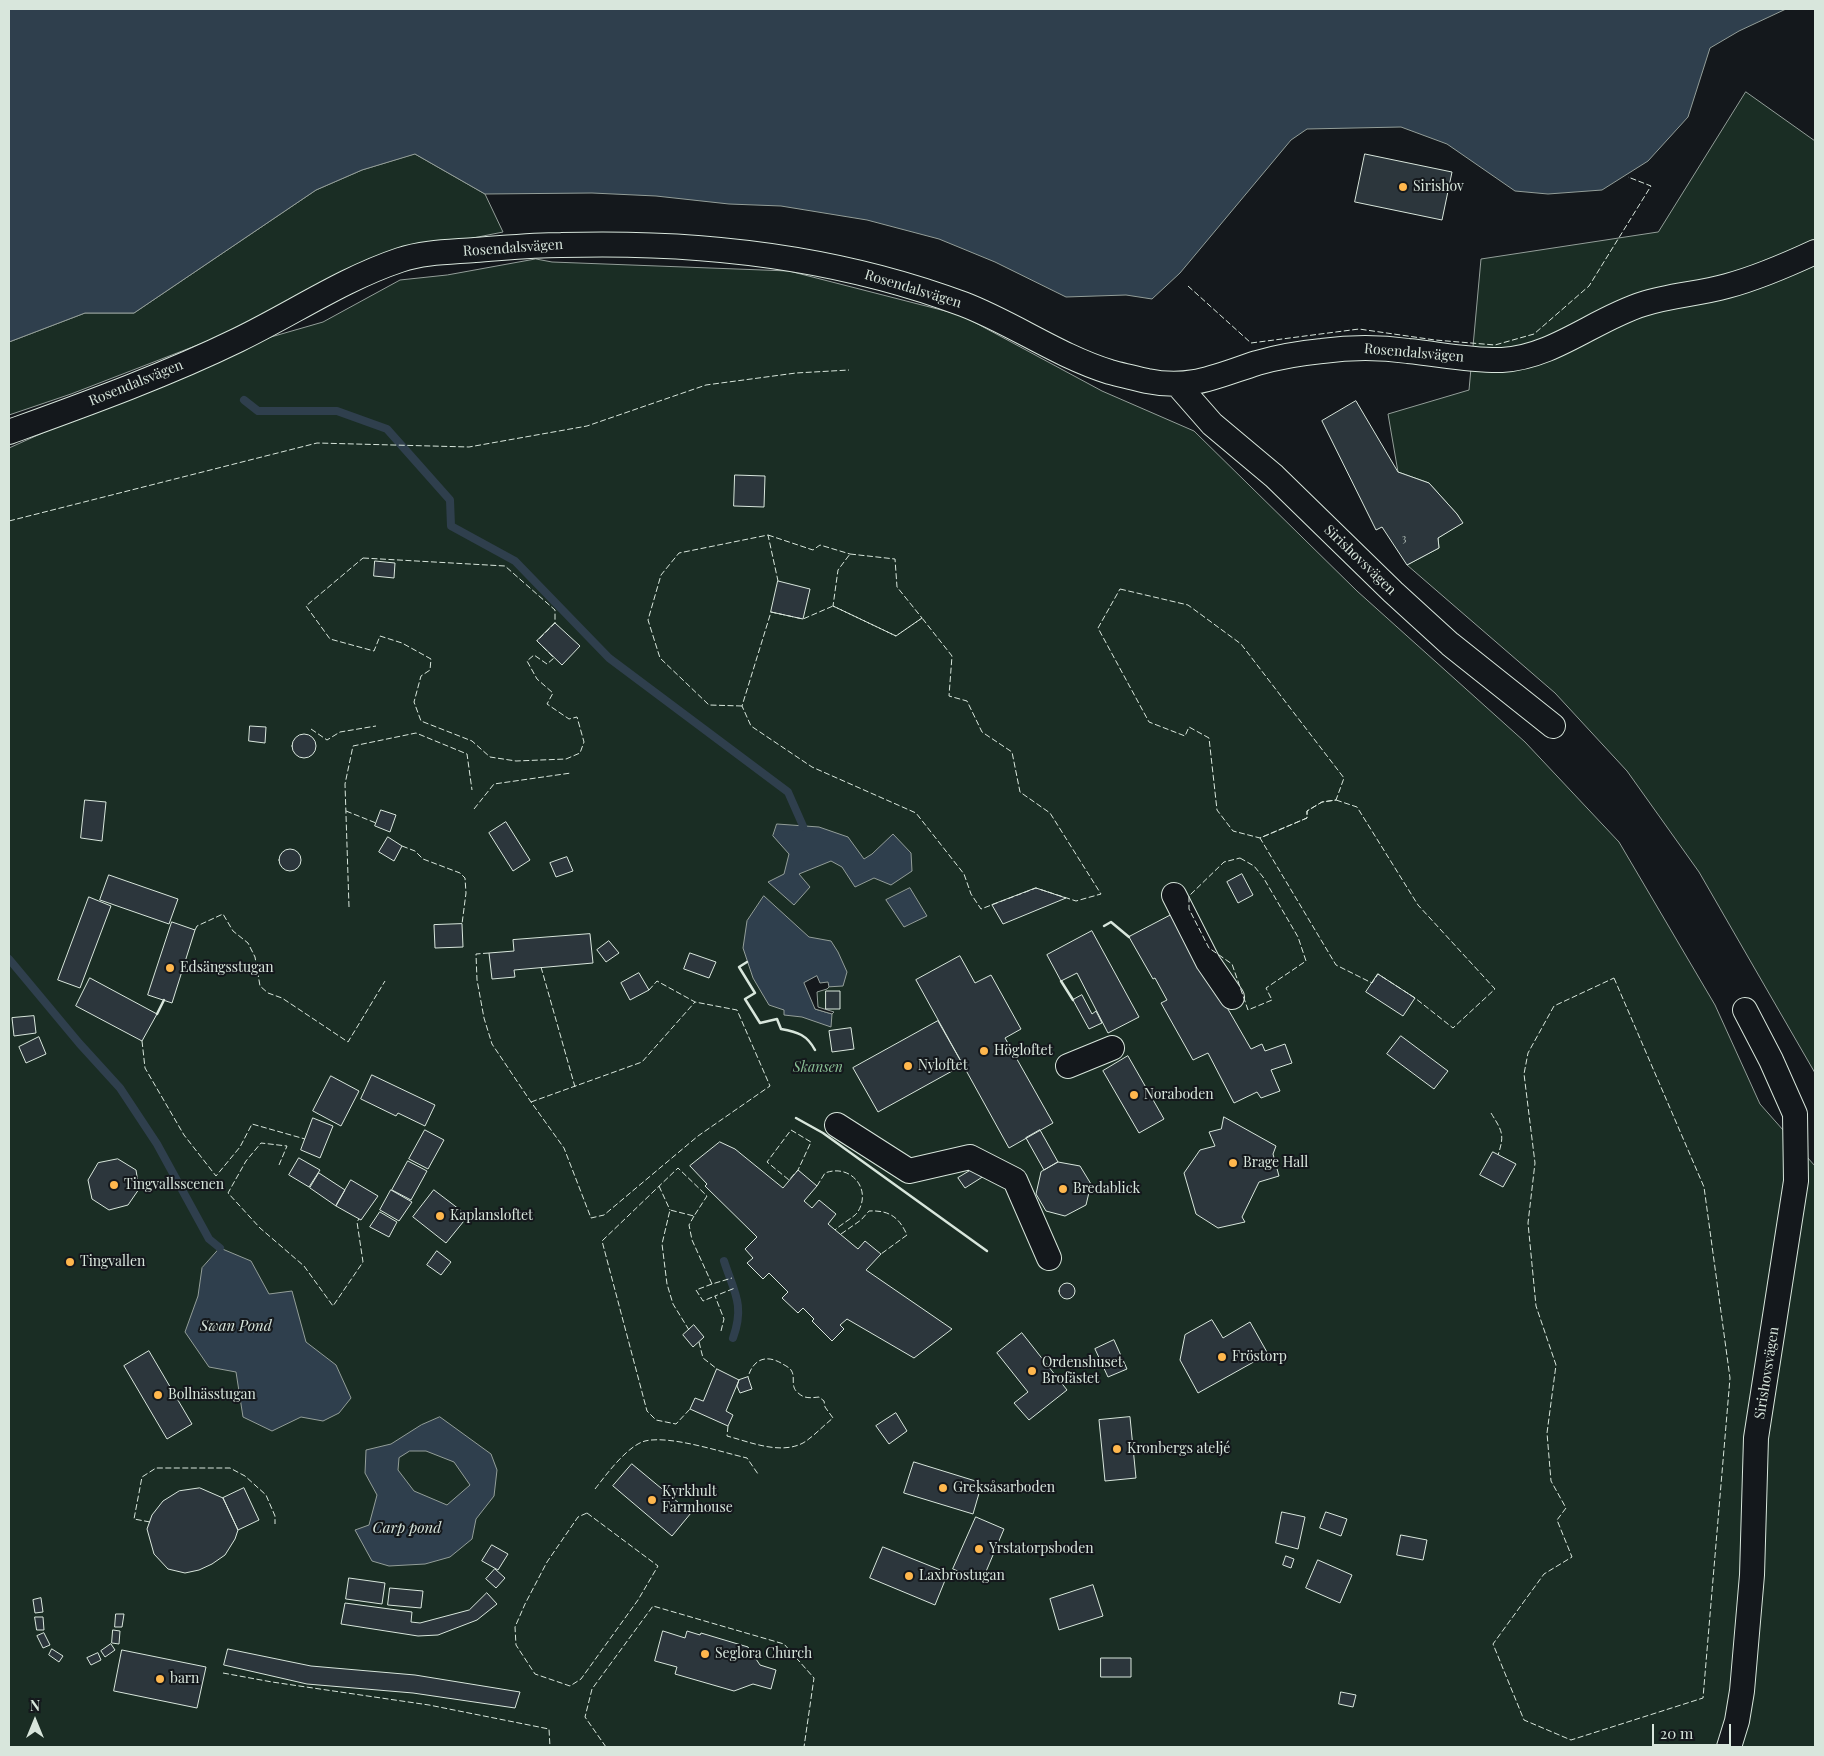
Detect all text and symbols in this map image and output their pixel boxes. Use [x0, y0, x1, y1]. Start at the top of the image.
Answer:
place label: Sirishov [1413, 179, 1464, 195]
marker: Sirishov [1397, 181, 1409, 193]
street label: Rosendalsvägen [462, 236, 564, 260]
street label: Rosendalsvägen [863, 266, 963, 312]
street label: Rosendalsvägen [1363, 340, 1465, 366]
street label: Rosendalsvägen [86, 356, 186, 410]
street label: Sirishovsvägen [1321, 521, 1399, 599]
house number: 3 [1402, 532, 1406, 546]
place label: Edsängsstugan [180, 960, 274, 976]
marker: Edsängsstugan [164, 962, 176, 974]
place label: Högloftet [994, 1043, 1053, 1059]
marker: Högloftet [978, 1045, 990, 1057]
place label: Nyloftet [918, 1058, 968, 1074]
park label: Skansen [793, 1060, 843, 1076]
marker: Nyloftet [902, 1060, 914, 1072]
place label: Noraboden [1144, 1087, 1214, 1103]
marker: Noraboden [1128, 1089, 1140, 1101]
place label: Brage Hall [1243, 1155, 1308, 1171]
marker: Brage Hall [1227, 1157, 1239, 1169]
place label: Tingvallsscenen [124, 1177, 224, 1193]
marker: Tingvallsscenen [108, 1179, 120, 1191]
place label: Bredablick [1073, 1181, 1140, 1197]
marker: Bredablick [1057, 1183, 1069, 1195]
place label: Kaplansloftet [450, 1208, 533, 1224]
marker: Kaplansloftet [434, 1210, 446, 1222]
place label: Tingvallen [80, 1254, 145, 1270]
marker: Tingvallen [64, 1256, 76, 1268]
water label: Swan Pond [200, 1317, 272, 1335]
street label: Sirishovsvägen [1751, 1326, 1783, 1420]
place label: Fröstorp [1232, 1349, 1287, 1365]
marker: Fröstorp [1216, 1351, 1228, 1363]
place label: Ordenshuset Brofästet [1042, 1355, 1123, 1388]
marker: Ordenshuset Brofästet [1026, 1365, 1038, 1377]
place label: Bollnässtugan [168, 1387, 256, 1403]
marker: Bollnässtugan [152, 1389, 164, 1401]
place label: Kronbergs ateljé [1127, 1441, 1230, 1457]
marker: Kronbergs ateljé [1111, 1443, 1123, 1455]
place label: Greksåsarboden [953, 1480, 1055, 1496]
marker: Greksåsarboden [937, 1482, 949, 1494]
place label: Kyrkhult Farmhouse [662, 1484, 733, 1516]
marker: Kyrkhult Farmhouse [646, 1494, 658, 1506]
water label: Carp pond [373, 1519, 441, 1537]
place label: Yrstatorpsboden [989, 1541, 1094, 1557]
marker: Yrstatorpsboden [973, 1543, 985, 1555]
place label: Laxbrostugan [919, 1568, 1005, 1584]
marker: Laxbrostugan [903, 1570, 915, 1582]
place label: Seglora Church [715, 1646, 812, 1662]
marker: Seglora Church [699, 1648, 711, 1660]
place label: barn [170, 1671, 199, 1687]
marker: barn [154, 1673, 166, 1685]
north arrow [10, 1696, 60, 1746]
text: N [30, 1696, 40, 1715]
scale bar [1654, 1714, 1733, 1746]
text: 20 m [1660, 1723, 1693, 1743]

